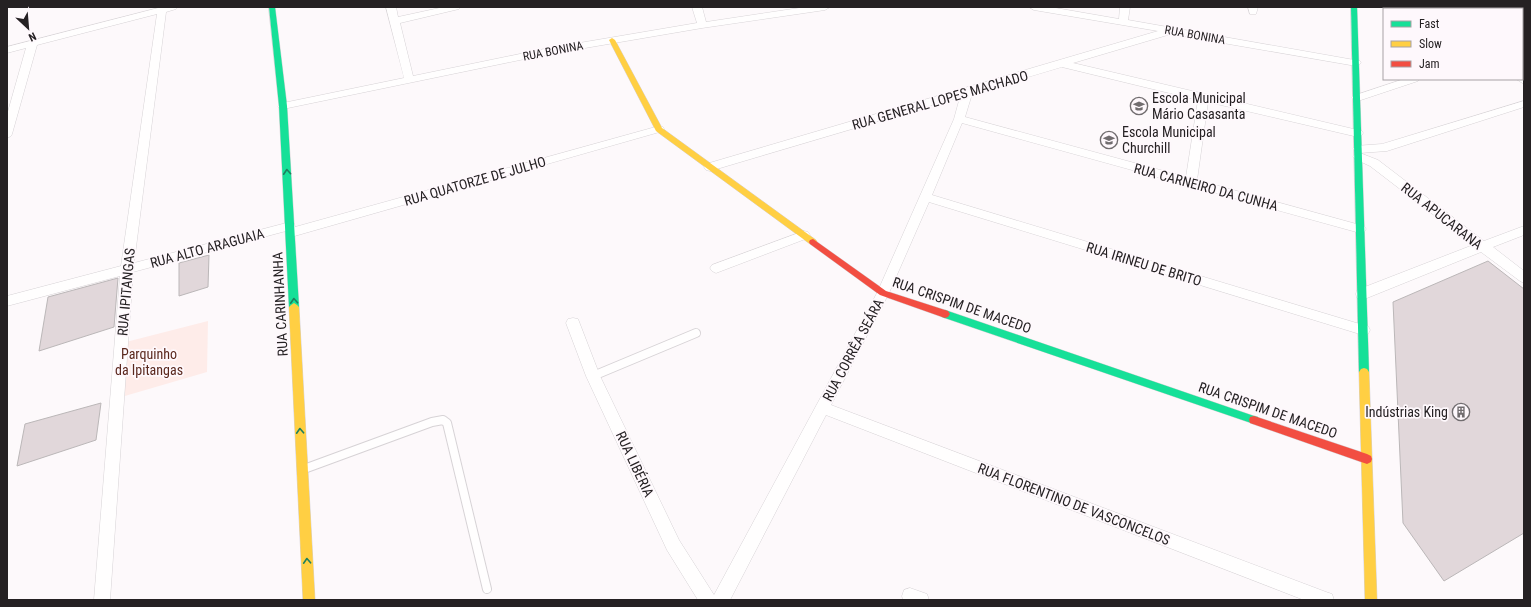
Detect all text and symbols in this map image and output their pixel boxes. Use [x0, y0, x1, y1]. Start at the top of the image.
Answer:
north arrow [8, 8, 48, 48]
legend [1383, 8, 1523, 80]
text: Fast [1419, 17, 1440, 31]
street label: RUA BONINA [1164, 23, 1226, 47]
text: N [26, 29, 38, 44]
text: Slow [1419, 37, 1442, 51]
street label: RUA BONINA [522, 38, 585, 64]
text: Jam [1419, 57, 1440, 71]
street label: RUA GENERAL LOPES MACHADO [850, 67, 1030, 133]
place label: Escola Municipal Mário Casasanta [1152, 90, 1246, 122]
school or university icon: Escola Municipal Mário Casasanta [1129, 96, 1149, 116]
place label: Escola Municipal Churchill [1122, 124, 1216, 156]
school or university icon: Escola Municipal Churchill [1099, 130, 1119, 150]
street label: RUA QUATORZE DE JULHO [402, 153, 548, 209]
street label: RUA CARNEIRO DA CUNHA [1132, 160, 1280, 214]
one-way arrow [283, 169, 292, 175]
street label: RUA APUCARANA [1398, 179, 1486, 253]
street label: RUA ALTO ARAGUAIA [148, 225, 266, 271]
street label: RUA IRINEU DE BRITO [1084, 239, 1204, 289]
street label: RUA IPITANGAS [114, 247, 138, 337]
street label: RUA CARINHANHA [269, 251, 291, 357]
street label: RUA CRISPIM DE MACEDO [890, 274, 1034, 336]
street label: RUA CORRÊA SEÁRA [818, 296, 887, 404]
one-way arrow [290, 298, 298, 304]
park label: Parquinho da Ipitangas [115, 346, 183, 378]
street label: RUA CRISPIM DE MACEDO [1196, 379, 1340, 441]
building icon: Indústrias King [1451, 402, 1471, 422]
place label: Indústrias King [1365, 404, 1448, 420]
one-way arrow [296, 428, 305, 434]
street label: RUA LIBÉRIA [613, 428, 658, 499]
street label: RUA FLORENTINO DE VASCONCELOS [976, 460, 1172, 548]
one-way arrow [302, 558, 311, 564]

